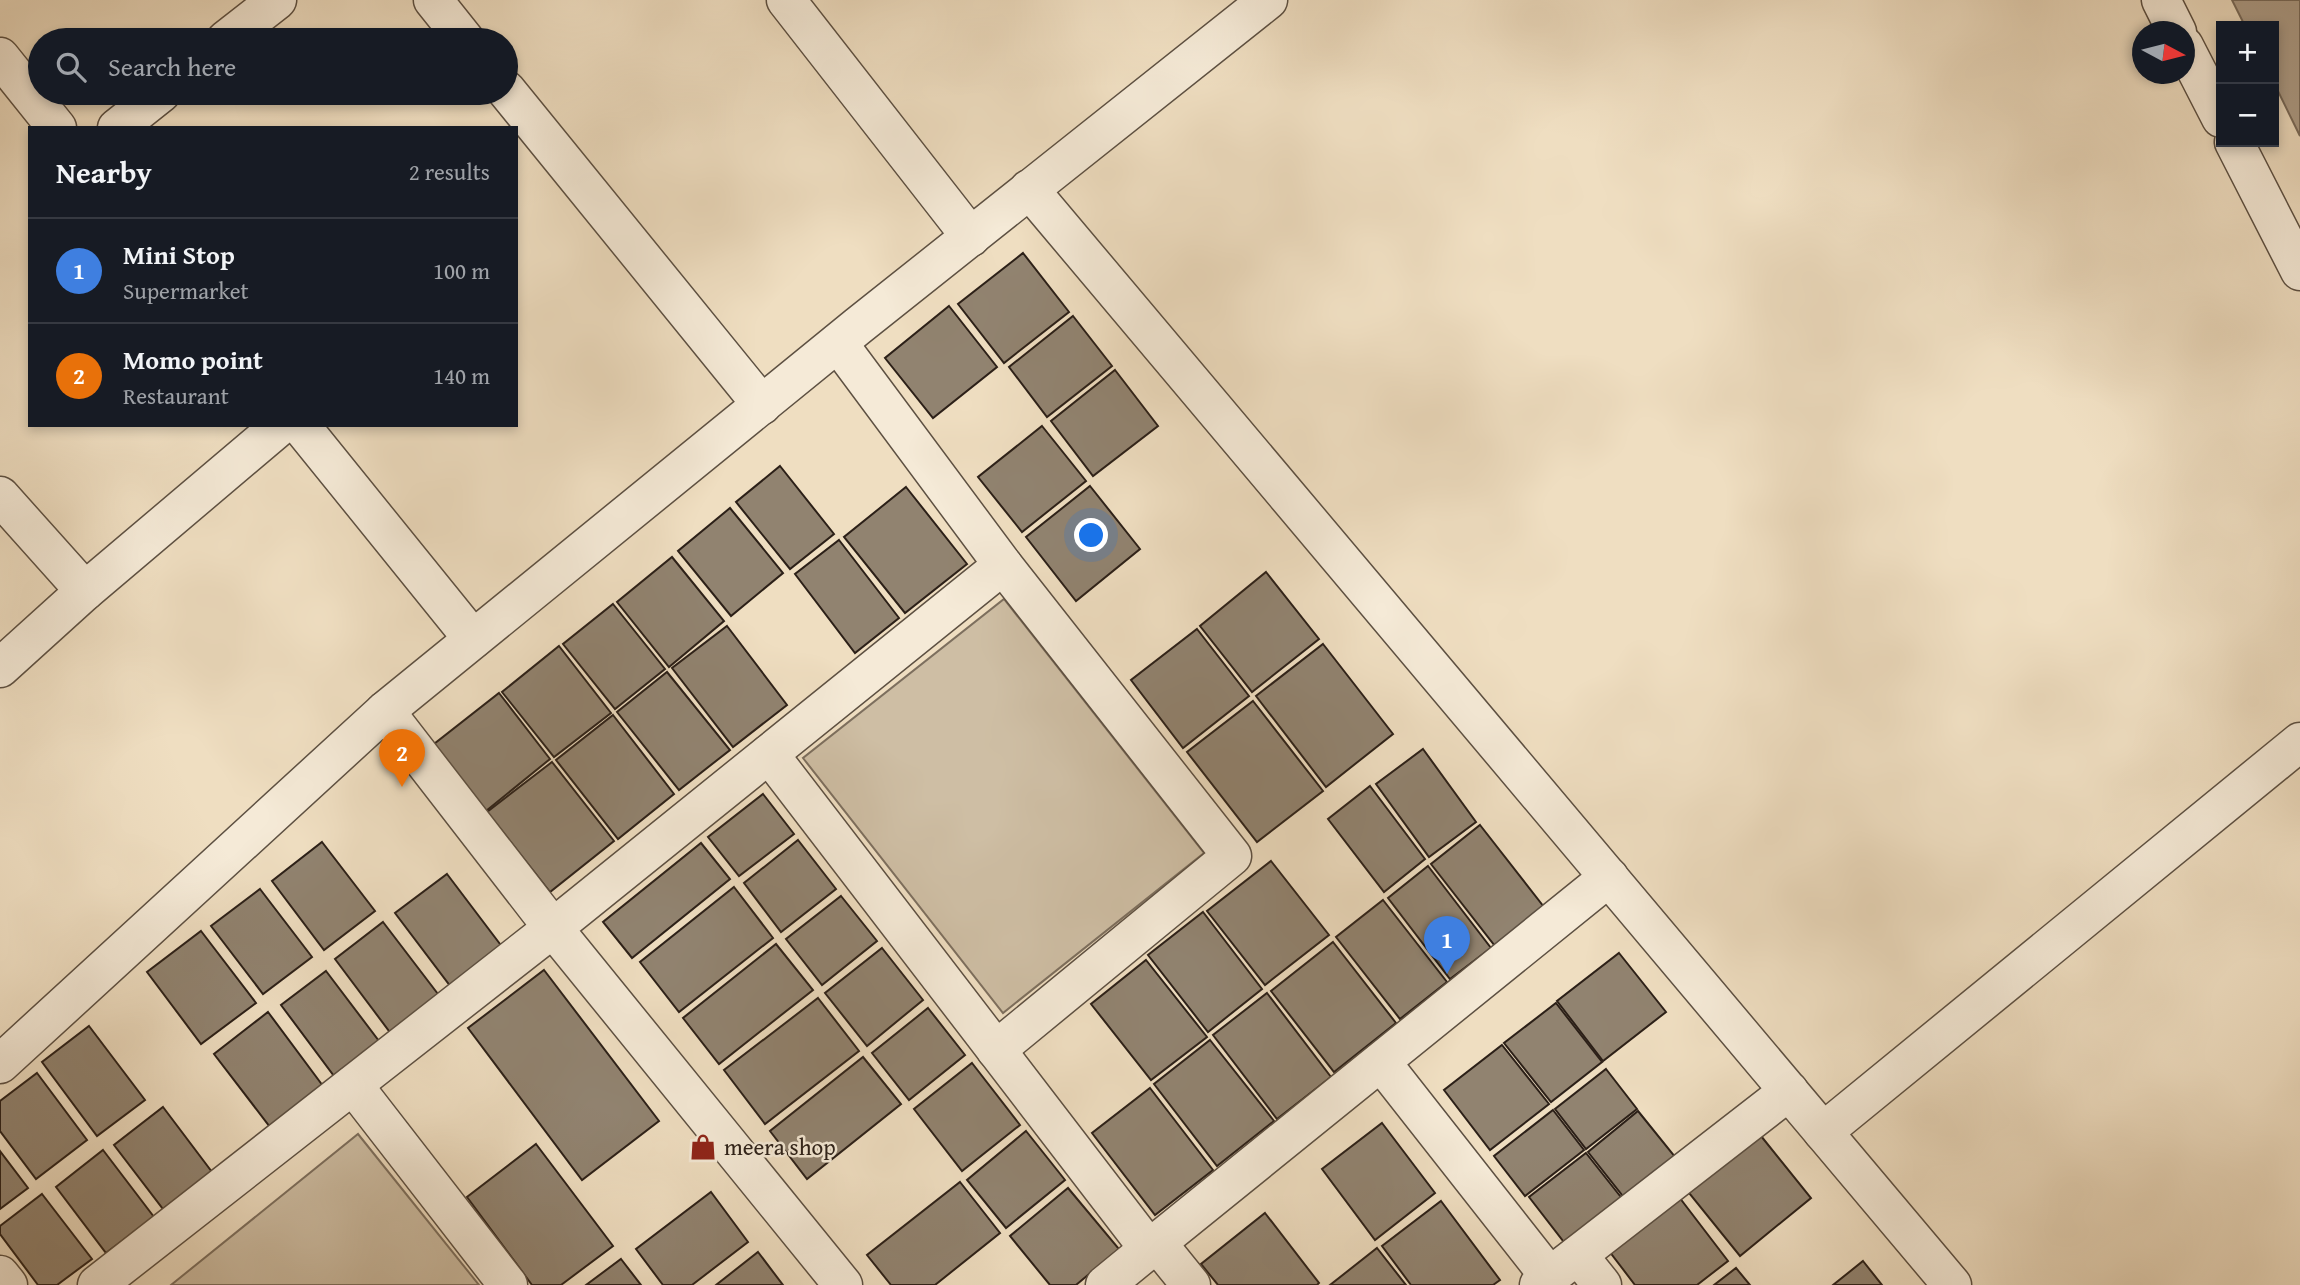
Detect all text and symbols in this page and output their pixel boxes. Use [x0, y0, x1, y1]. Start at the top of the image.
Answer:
north arrow [2132, 21, 2195, 84]
map controls [2216, 21, 2279, 147]
button: + [2216, 21, 2279, 84]
search box [28, 28, 518, 105]
text: Search here [108, 47, 236, 86]
icon: search [52, 48, 90, 86]
button: − [2216, 84, 2279, 147]
text: Nearby [56, 150, 152, 194]
text: 2 results [409, 155, 490, 188]
text: Mini Stop [123, 235, 235, 274]
text: 1 [73, 254, 85, 287]
text: 100 m [433, 254, 490, 287]
text: Supermarket [123, 274, 249, 307]
text: Momo point [123, 340, 263, 379]
text: 2 [73, 359, 85, 392]
text: 140 m [433, 359, 490, 392]
text: Restaurant [123, 379, 229, 412]
your location [1074, 518, 1108, 552]
pin: 2 [379, 729, 425, 787]
pin: 1 [1424, 916, 1470, 974]
place label: meera shop [724, 1130, 836, 1163]
shop icon: meera shop [688, 1132, 718, 1162]

